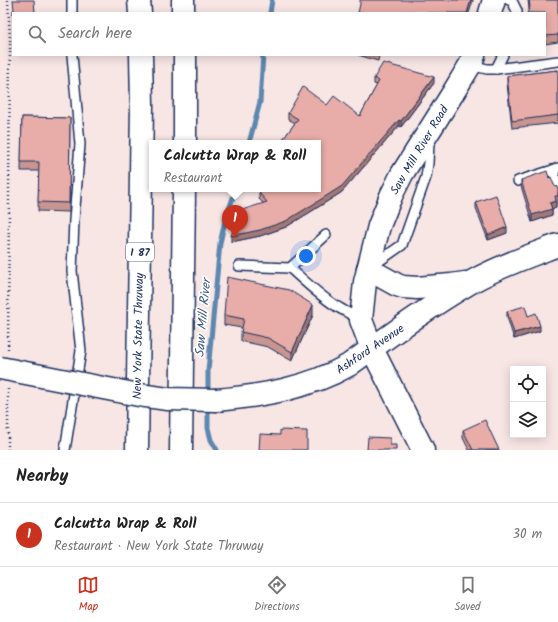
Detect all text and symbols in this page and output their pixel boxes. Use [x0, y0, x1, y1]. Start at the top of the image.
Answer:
search box [12, 12, 546, 56]
text: Search here [58, 22, 132, 46]
icon: search [26, 23, 48, 45]
street label: Saw Mill River Road [385, 101, 454, 198]
popup [149, 140, 321, 192]
text: Calcutta Wrap & Roll [164, 144, 306, 168]
text: Restaurant [164, 168, 222, 189]
pin: 1 [222, 205, 248, 238]
road number: I 87 [126, 243, 154, 261]
your location [296, 246, 316, 266]
street label: New York State Thruway [128, 272, 149, 399]
water label: Saw Mill River [190, 276, 218, 358]
street label: Ashford Avenue [332, 319, 409, 379]
map controls [510, 366, 546, 438]
button: locate [510, 366, 546, 402]
button: layers [510, 402, 546, 438]
text: Nearby [16, 463, 68, 490]
text: Calcutta Wrap & Roll [54, 512, 197, 536]
text: 1 [27, 524, 31, 545]
text: 30 m [513, 524, 542, 545]
text: Restaurant · New York State Thruway [54, 536, 263, 557]
tab: Map [77, 574, 99, 616]
tab: Directions [254, 574, 300, 616]
tab: Saved [455, 574, 481, 616]

